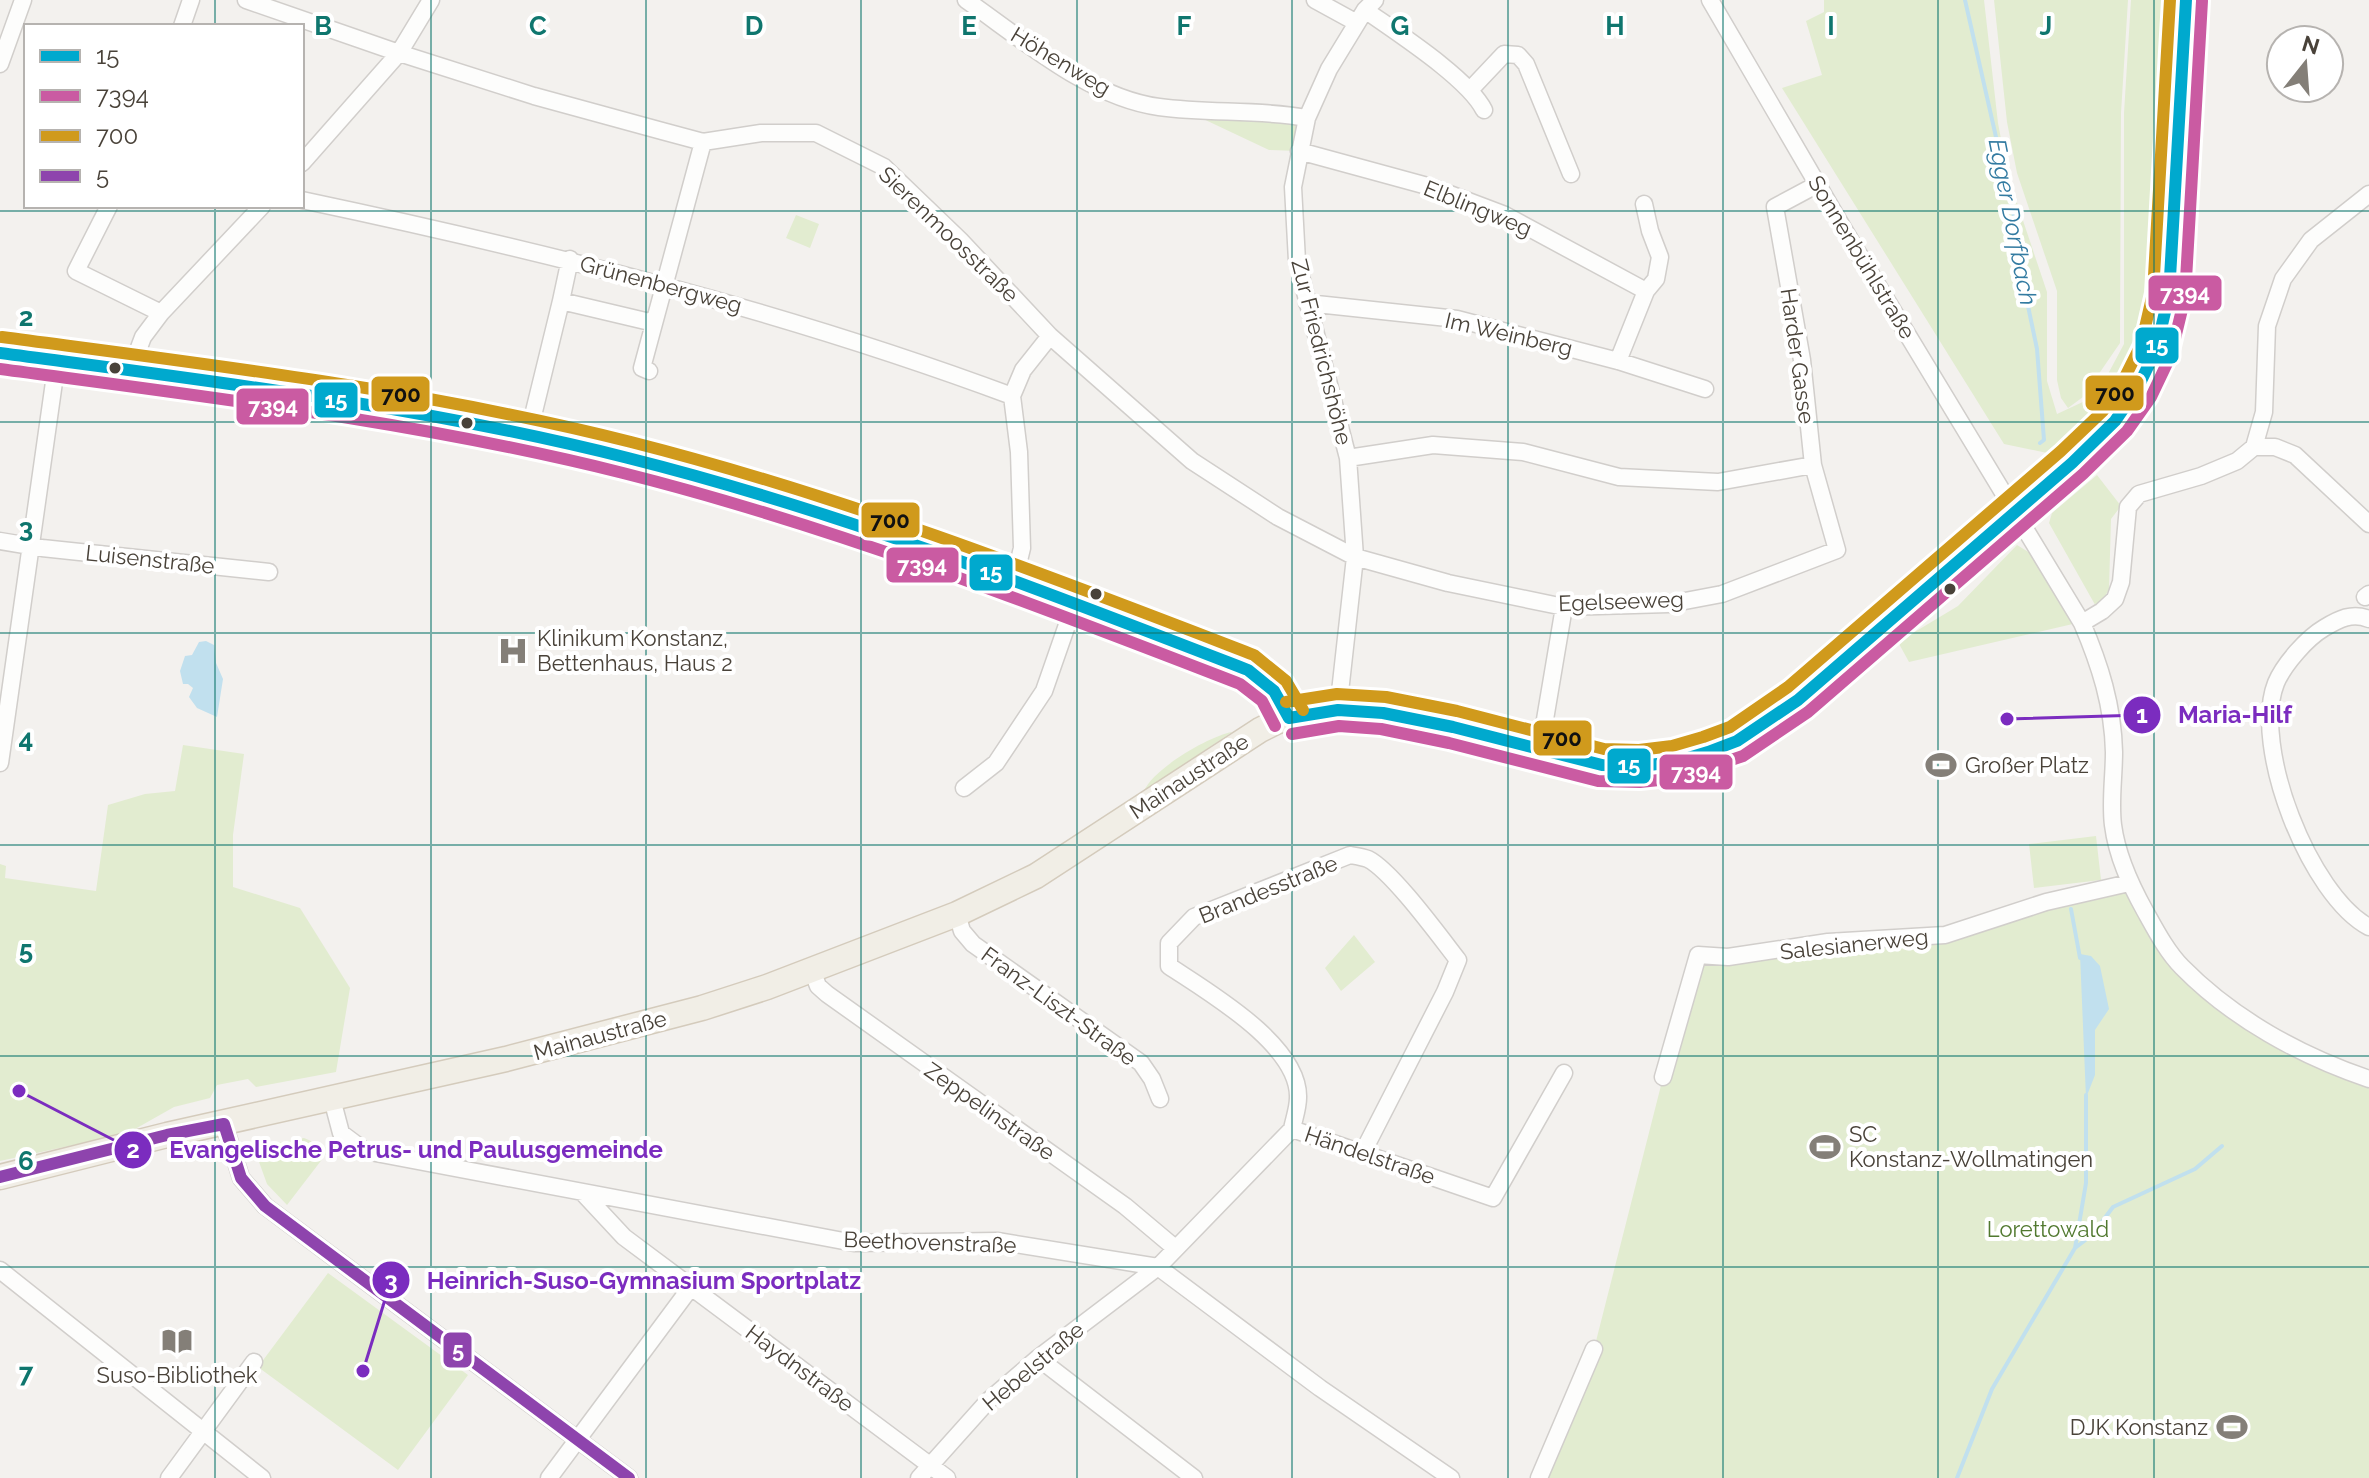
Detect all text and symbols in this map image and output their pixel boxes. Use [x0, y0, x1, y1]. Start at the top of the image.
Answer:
text: B [314, 11, 332, 41]
text: C [529, 11, 547, 41]
text: D [745, 11, 763, 41]
text: E [961, 11, 977, 41]
text: F [1177, 11, 1192, 41]
text: G [1391, 11, 1409, 41]
text: H [1605, 11, 1625, 41]
text: I [1827, 11, 1835, 41]
text: J [2040, 11, 2052, 41]
street label: Höhenweg [1007, 21, 1115, 101]
legend [24, 24, 304, 208]
north arrow [2265, 24, 2345, 104]
text: N [2299, 30, 2323, 60]
text: 15 [96, 41, 119, 70]
text: 7394 [96, 81, 149, 110]
text: 700 [96, 121, 138, 150]
water label: Egger Dorfbach [1983, 136, 2043, 308]
text: 5 [96, 161, 109, 190]
street label: Sierenmoosstraße [874, 161, 1024, 307]
street label: Sonnenbühlstraße [1803, 171, 1921, 343]
street label: Elblingweg [1420, 175, 1536, 241]
street label: Grünenbergweg [577, 250, 745, 318]
street label: Zur Friedrichshöhe [1286, 256, 1358, 448]
line badge: 7394 [2147, 274, 2223, 312]
text: 7394 [2160, 280, 2210, 306]
street label: Harder Gasse [1776, 286, 1820, 426]
text: 2 [19, 302, 33, 332]
street label: Im Weinberg [1443, 307, 1575, 361]
line badge: 15 [2134, 326, 2180, 365]
text: 15 [2145, 332, 2169, 358]
unlabelled marker [107, 360, 123, 376]
line badge: 700 [2084, 374, 2145, 412]
line badge: 700 [370, 375, 431, 413]
text: 700 [2095, 380, 2135, 406]
line badge: 15 [313, 381, 359, 419]
text: 700 [381, 381, 421, 407]
line badge: 7394 [235, 387, 310, 426]
text: 15 [324, 387, 348, 413]
text: 7394 [248, 393, 298, 419]
unlabelled marker [459, 415, 475, 431]
line badge: 700 [860, 501, 921, 539]
text: 700 [870, 507, 910, 533]
text: 3 [19, 513, 33, 543]
street label: Luisenstraße [84, 539, 216, 579]
line badge: 7394 [885, 546, 960, 584]
text: 7394 [897, 552, 947, 578]
line badge: 15 [968, 553, 1014, 592]
text: 15 [979, 559, 1003, 585]
unlabelled marker [1942, 581, 1958, 597]
unlabelled marker [1088, 586, 1104, 602]
street label: Egelseeweg [1558, 586, 1684, 616]
place label: Klinikum Konstanz, Bettenhaus, Haus 2 [537, 625, 733, 676]
hospital icon: Klinikum Konstanz, Bettenhaus, Haus 2 [496, 634, 530, 668]
callout: Maria-Hilf [2122, 691, 2308, 739]
text: 1 [2136, 700, 2148, 729]
text: Maria-Hilf [2178, 700, 2293, 729]
line badge: 700 [1532, 719, 1593, 757]
text: 4 [19, 724, 33, 754]
text: 700 [1542, 725, 1582, 751]
street label: Mainaustraße [1125, 728, 1253, 824]
line badge: 15 [1606, 747, 1652, 785]
sports icon: Großer Platz [1924, 748, 1958, 782]
text: 15 [1617, 752, 1641, 778]
place label: Großer Platz [1965, 752, 2089, 778]
line badge: 7394 [1658, 753, 1734, 791]
text: 7394 [1671, 759, 1721, 785]
street label: Brandesstraße [1195, 849, 1341, 929]
street label: Salesianerweg [1778, 923, 1930, 965]
text: 5 [19, 935, 33, 965]
street label: Franz-Liszt-Straße [976, 941, 1142, 1071]
street label: Mainaustraße [531, 1005, 669, 1065]
street label: Zeppelinstraße [920, 1057, 1060, 1166]
street label: Händelstraße [1301, 1121, 1439, 1189]
place label: SC Konstanz-Wollmatingen [1849, 1121, 2093, 1172]
callout: Evangelische Petrus- und Paulusgemeinde [113, 1126, 679, 1174]
sports icon: SC Konstanz-Wollmatingen [1808, 1130, 1842, 1164]
text: 2 [126, 1135, 140, 1164]
text: Evangelische Petrus- und Paulusgemeinde [169, 1135, 663, 1164]
text: 6 [18, 1146, 34, 1176]
park label: Lorettowald [1987, 1216, 2109, 1242]
street label: Beethovenstraße [843, 1226, 1017, 1258]
callout: Heinrich-Suso-Gymnasium Sportplatz [371, 1256, 877, 1304]
text: 3 [384, 1266, 398, 1295]
text: Heinrich-Suso-Gymnasium Sportplatz [427, 1266, 861, 1295]
street label: Hebelstraße [977, 1316, 1089, 1416]
street label: Haydnstraße [741, 1319, 859, 1417]
library icon: Suso-Bibliothek [160, 1324, 194, 1358]
line badge: 5 [442, 1331, 473, 1369]
text: 5 [452, 1337, 464, 1363]
text: 7 [19, 1358, 34, 1388]
place label: Suso-Bibliothek [97, 1362, 258, 1388]
sports icon: DJK Konstanz [2215, 1410, 2249, 1444]
place label: DJK Konstanz [2070, 1414, 2208, 1440]

